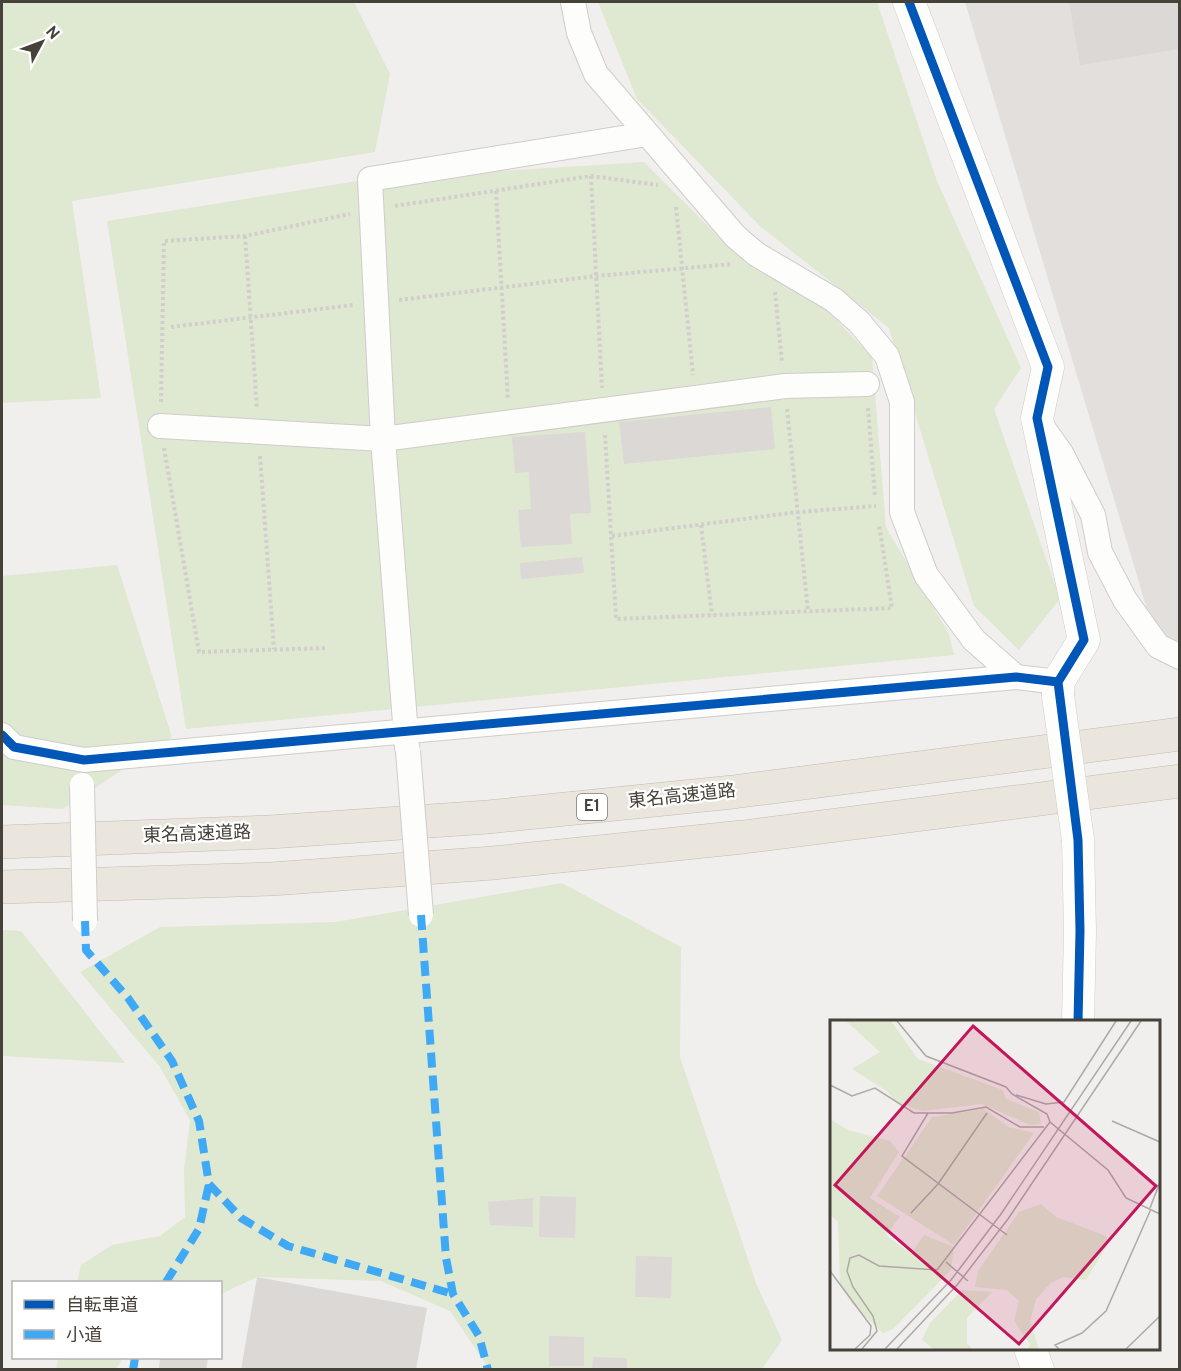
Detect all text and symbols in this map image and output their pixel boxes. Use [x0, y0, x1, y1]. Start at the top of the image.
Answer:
north arrow [12, 12, 72, 72]
text: N [40, 23, 63, 44]
street label: 東名高速道路 [627, 780, 737, 814]
road number: E1 [577, 794, 607, 820]
street label: 東名高速道路 [143, 822, 251, 848]
inset map [830, 1020, 1160, 1350]
legend [12, 1281, 222, 1359]
text: 自転車道 [66, 1295, 138, 1318]
text: 小道 [66, 1325, 102, 1348]

